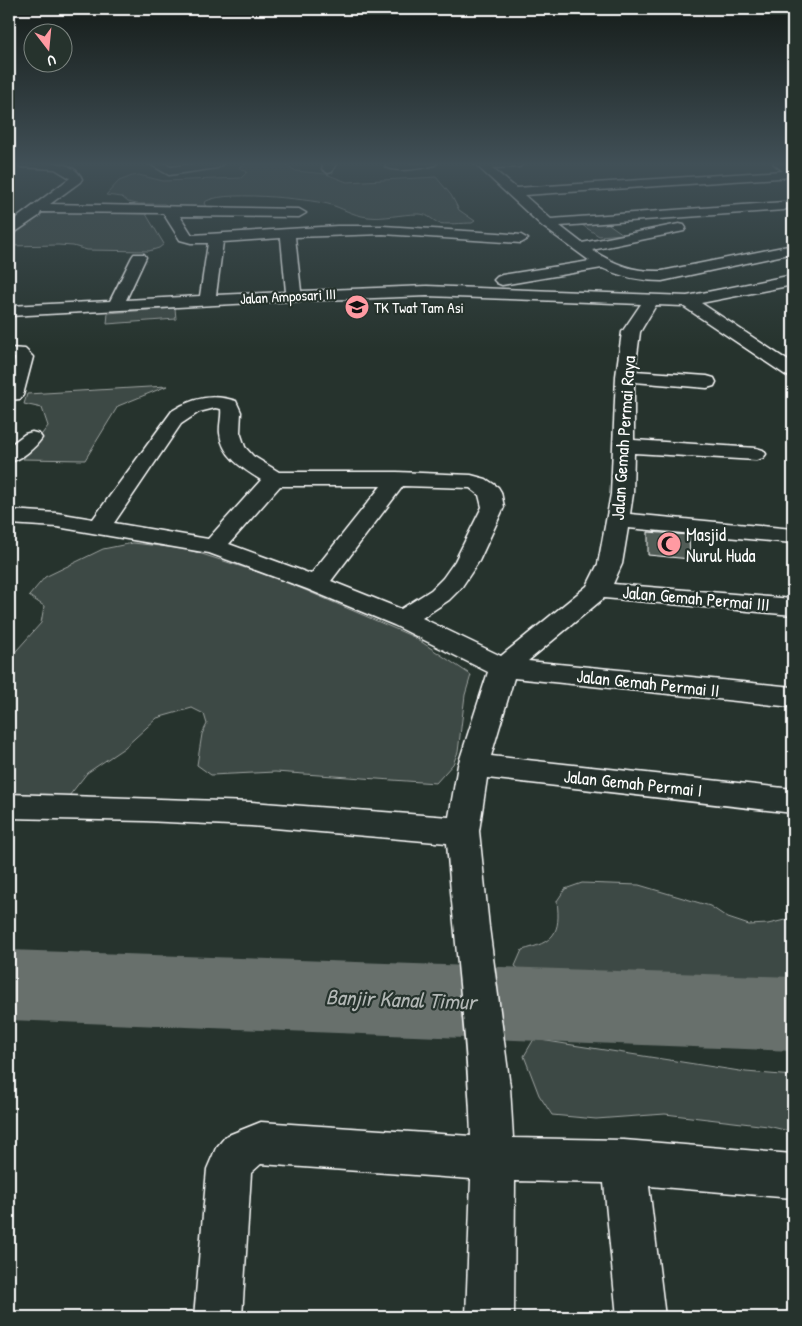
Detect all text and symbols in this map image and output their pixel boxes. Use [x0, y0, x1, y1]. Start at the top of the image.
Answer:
north arrow [22, 22, 72, 72]
text: U [45, 51, 58, 71]
street label: Jalan Amposari III [239, 283, 337, 309]
school or university icon: TK Twat Tam Asi [344, 294, 370, 320]
place label: TK Twat Tam Asi [374, 297, 464, 318]
street label: Jalan Gemah Permai Raya [605, 355, 641, 521]
place label: Masjid Nurul Huda [686, 522, 756, 568]
mosque icon: Masjid Nurul Huda [656, 531, 682, 557]
street label: Jalan Gemah Permai III [621, 579, 771, 617]
street label: Jalan Gemah Permai II [575, 663, 721, 703]
street label: Jalan Gemah Permai I [563, 763, 703, 803]
water label: Banjir Kanal Timur [325, 981, 479, 1017]

